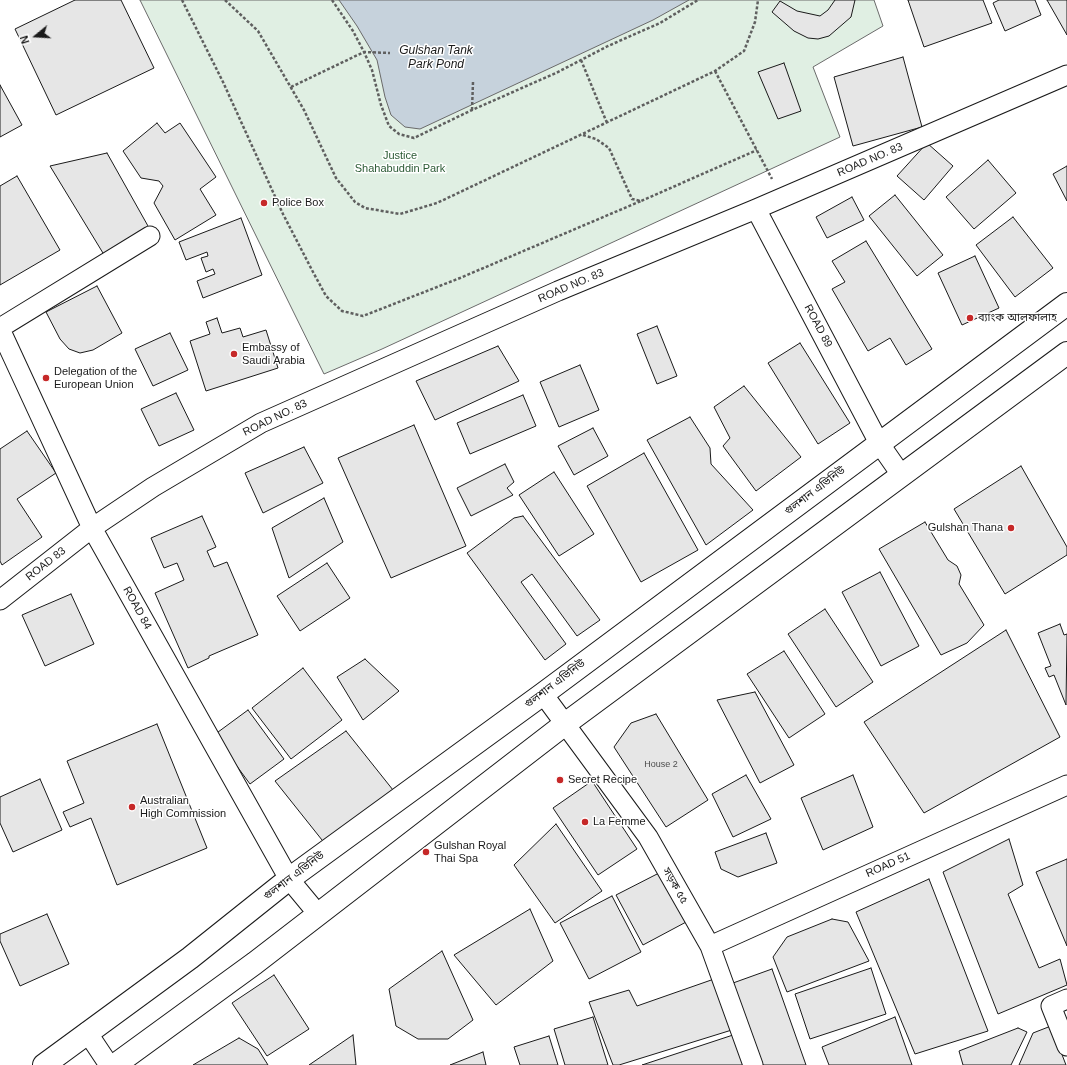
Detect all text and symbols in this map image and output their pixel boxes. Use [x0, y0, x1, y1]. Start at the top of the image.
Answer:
north arrow [16, 16, 56, 56]
text: N [18, 34, 32, 45]
water label: Gulshan Tank Park Pond [399, 44, 473, 72]
street label: ROAD NO. 83 [835, 140, 905, 180]
park label: Justice Shahabuddin Park [355, 149, 445, 175]
place label: Police Box [272, 196, 324, 210]
marker: Police Box [259, 198, 269, 208]
street label: ROAD NO. 83 [536, 266, 606, 306]
street label: ROAD 89 [801, 302, 835, 350]
place label: ব্যাংক আলফালাহ [978, 311, 1057, 325]
marker: ব্যাংক আলফালাহ [965, 313, 975, 323]
place label: Embassy of Saudi Arabia [242, 341, 305, 367]
marker: Embassy of Saudi Arabia [229, 349, 239, 359]
place label: Delegation of the European Union [54, 365, 137, 391]
marker: Delegation of the European Union [41, 373, 51, 383]
street label: ROAD NO. 83 [241, 397, 309, 439]
street label: গুলশান এভিনিউ [782, 464, 848, 518]
place label: Gulshan Thana [928, 521, 1003, 535]
marker: Gulshan Thana [1006, 523, 1016, 533]
street label: ROAD 83 [23, 544, 69, 584]
street label: ROAD 84 [120, 584, 154, 632]
street label: গুলশান এভিনিউ [522, 657, 588, 711]
house number: House 2 [644, 760, 678, 770]
place label: Secret Recipe [568, 773, 637, 787]
marker: Secret Recipe [555, 775, 565, 785]
place label: Australian High Commission [140, 794, 226, 820]
marker: Australian High Commission [127, 802, 137, 812]
place label: La Femme [593, 815, 646, 829]
marker: La Femme [580, 817, 590, 827]
place label: Gulshan Royal Thai Spa [434, 839, 506, 865]
marker: Gulshan Royal Thai Spa [421, 847, 431, 857]
street label: গুলশান এভিনিউ [261, 849, 327, 903]
street label: ROAD 51 [864, 849, 912, 881]
street label: সড়ক ৫৫ [659, 866, 691, 906]

